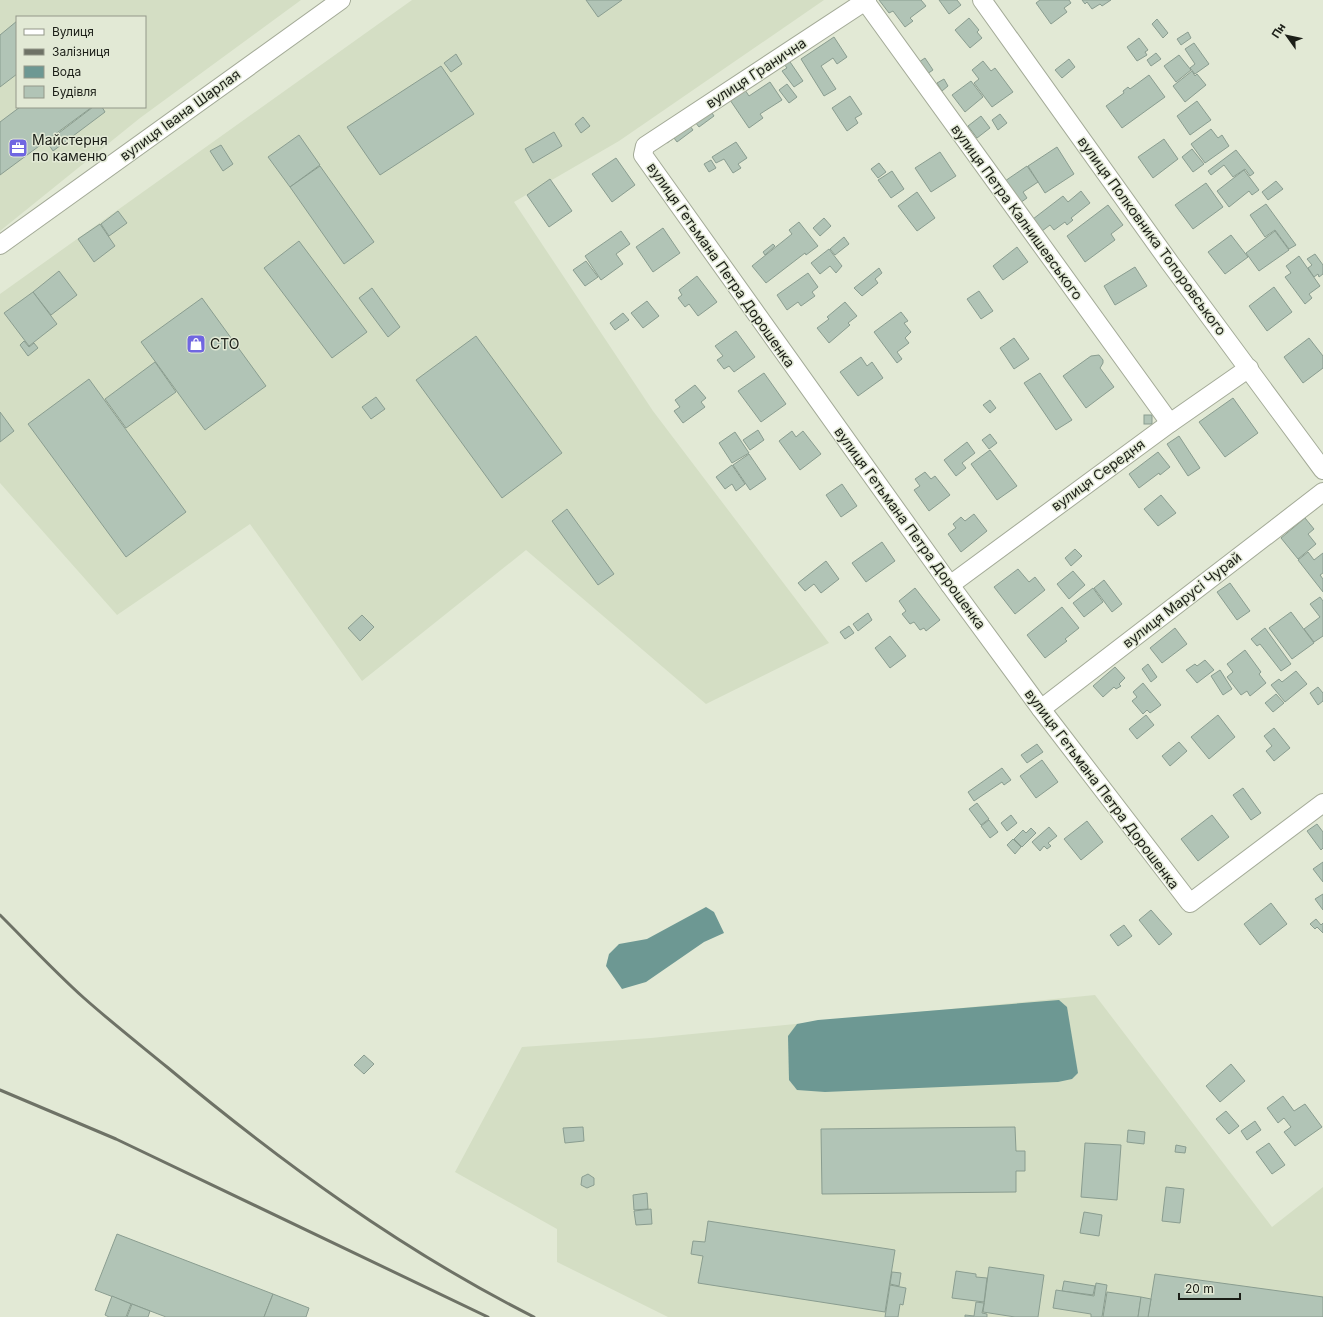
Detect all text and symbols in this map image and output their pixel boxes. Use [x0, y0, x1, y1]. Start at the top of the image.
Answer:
legend [16, 16, 146, 108]
north arrow [1267, 16, 1307, 56]
text: Пн [1269, 20, 1289, 41]
text: Вулиця [52, 24, 94, 39]
street label: вулиця Гранична [702, 34, 809, 111]
text: Залізниця [52, 44, 110, 59]
text: Вода [52, 64, 81, 79]
street label: вулиця Івана Шарлая [116, 65, 243, 164]
text: Будівля [52, 84, 97, 99]
street label: вулиця Петра Калнишевського [948, 121, 1087, 303]
place label: Майстерня по каменю [32, 131, 108, 164]
street label: вулиця Полковника Топоровського [1075, 133, 1230, 338]
office icon: Майстерня по каменю [7, 137, 29, 159]
street label: вулиця Гетьмана Петра Дорошенка [644, 159, 799, 370]
shop icon: СТО [185, 333, 207, 355]
place label: СТО [210, 335, 240, 352]
street label: вулиця Гетьмана Петра Дорошенка [831, 423, 990, 632]
street label: вулиця Середня [1048, 435, 1148, 514]
street label: вулиця Марусі Чурай [1119, 548, 1244, 651]
street label: вулиця Гетьмана Петра Дорошенка [1022, 685, 1183, 892]
scale bar [1179, 1275, 1240, 1301]
text: 20 m [1185, 1281, 1214, 1296]

